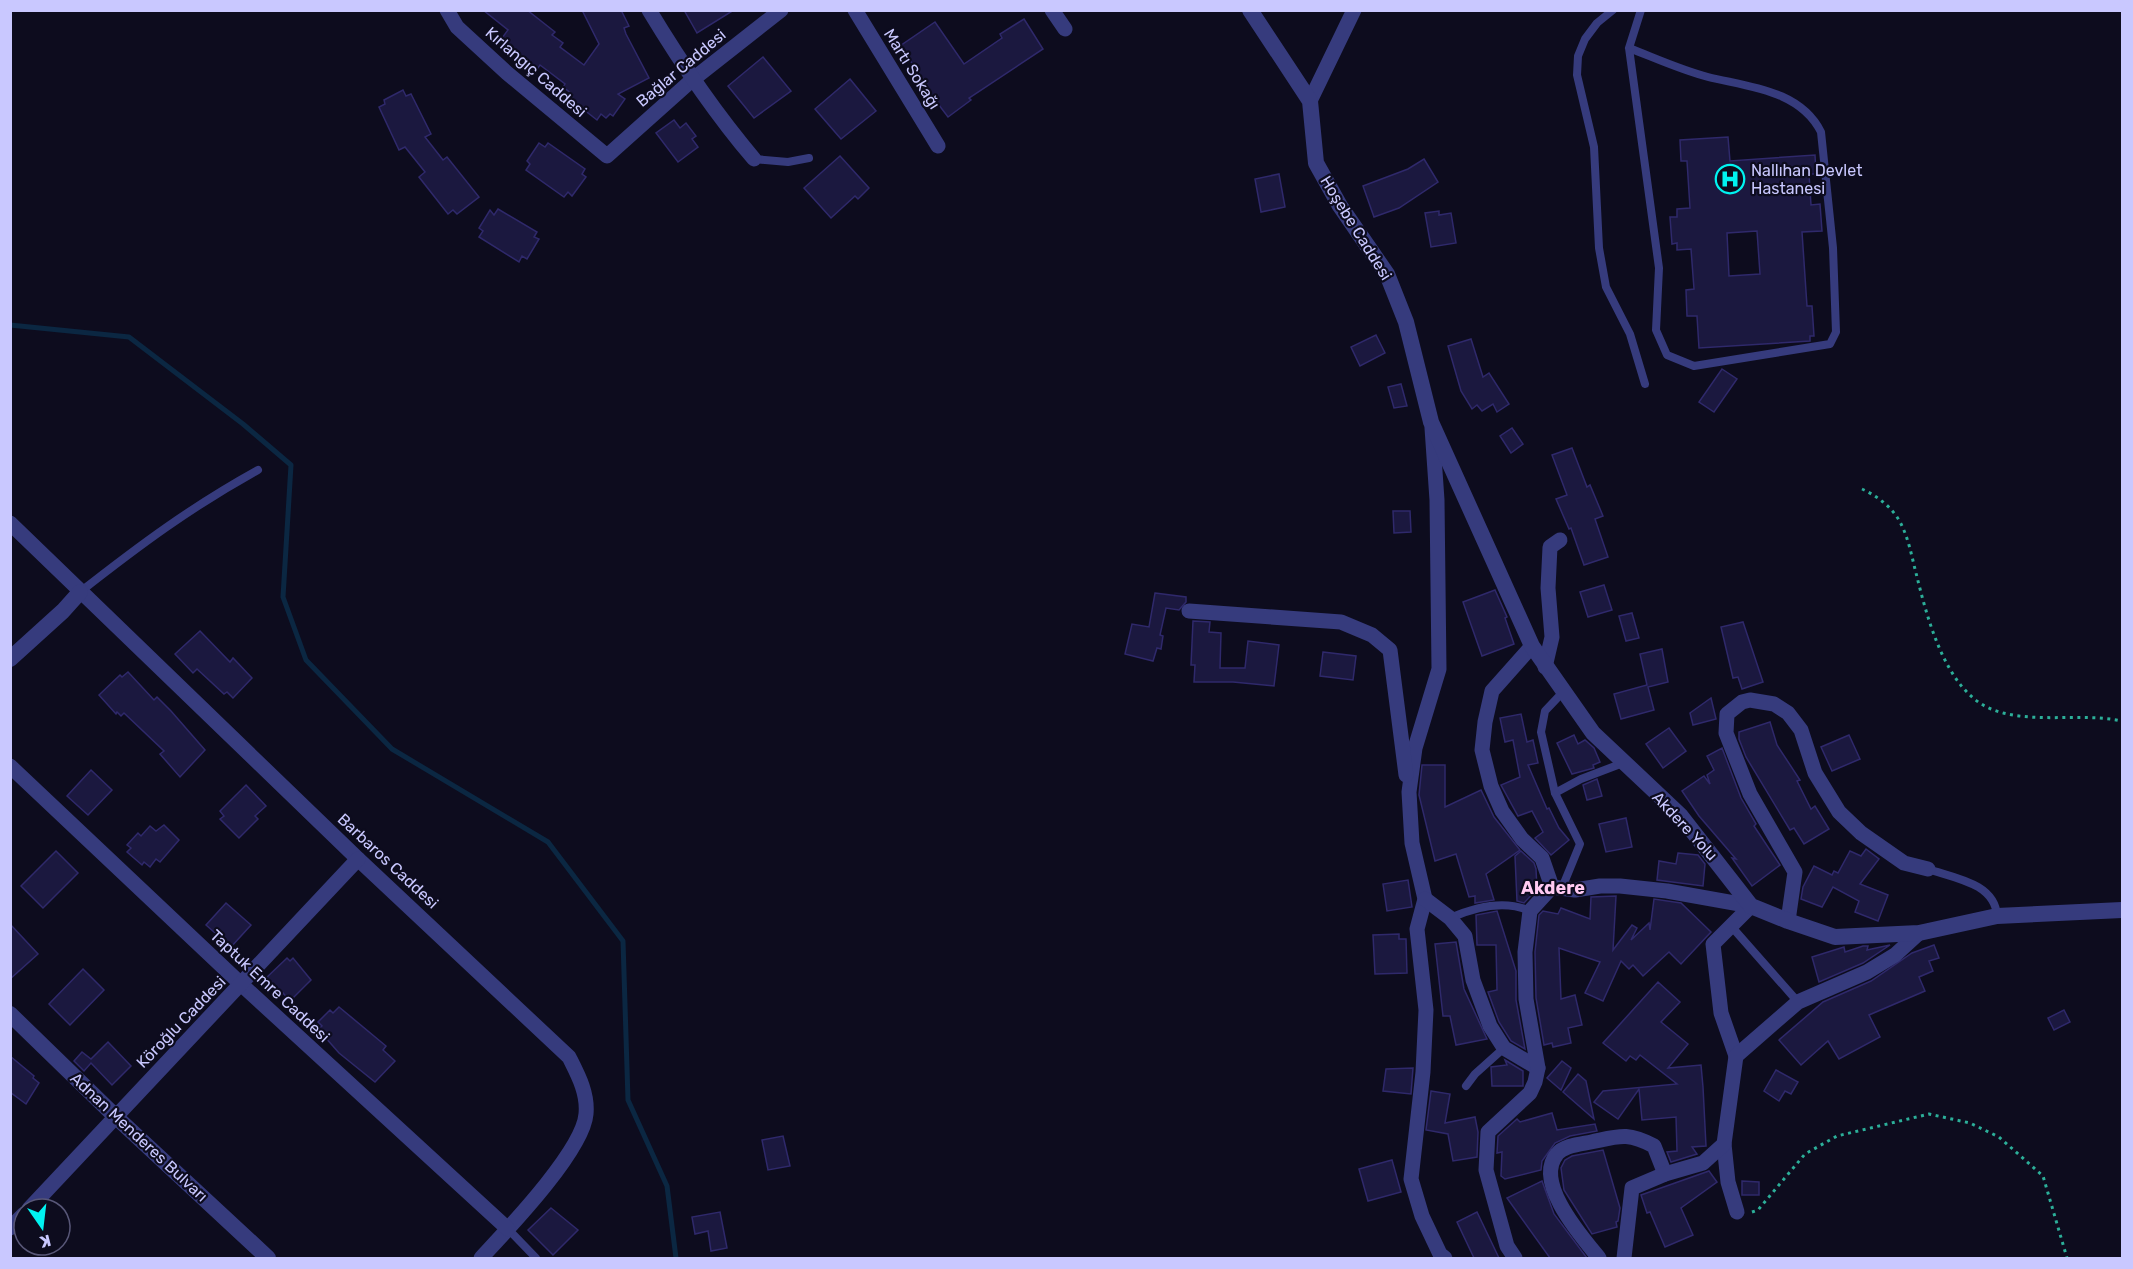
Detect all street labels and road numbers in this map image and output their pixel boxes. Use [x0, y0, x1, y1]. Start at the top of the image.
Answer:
street label: Kırlangıç Caddesi [482, 23, 590, 121]
street label: Bağlar Caddesi [632, 25, 730, 111]
street label: Martı Sokağı [880, 25, 944, 113]
street label: Hoşebe Caddesi [1316, 172, 1396, 284]
street label: Akdere Yolu [1648, 788, 1722, 864]
street label: Barbaros Caddesi [334, 809, 442, 913]
street label: Taptuk Emre Caddesi [206, 926, 334, 1046]
street label: Köroğlu Caddesi [133, 972, 229, 1072]
street label: Adnan Menderes Bulvarı [66, 1068, 212, 1206]

